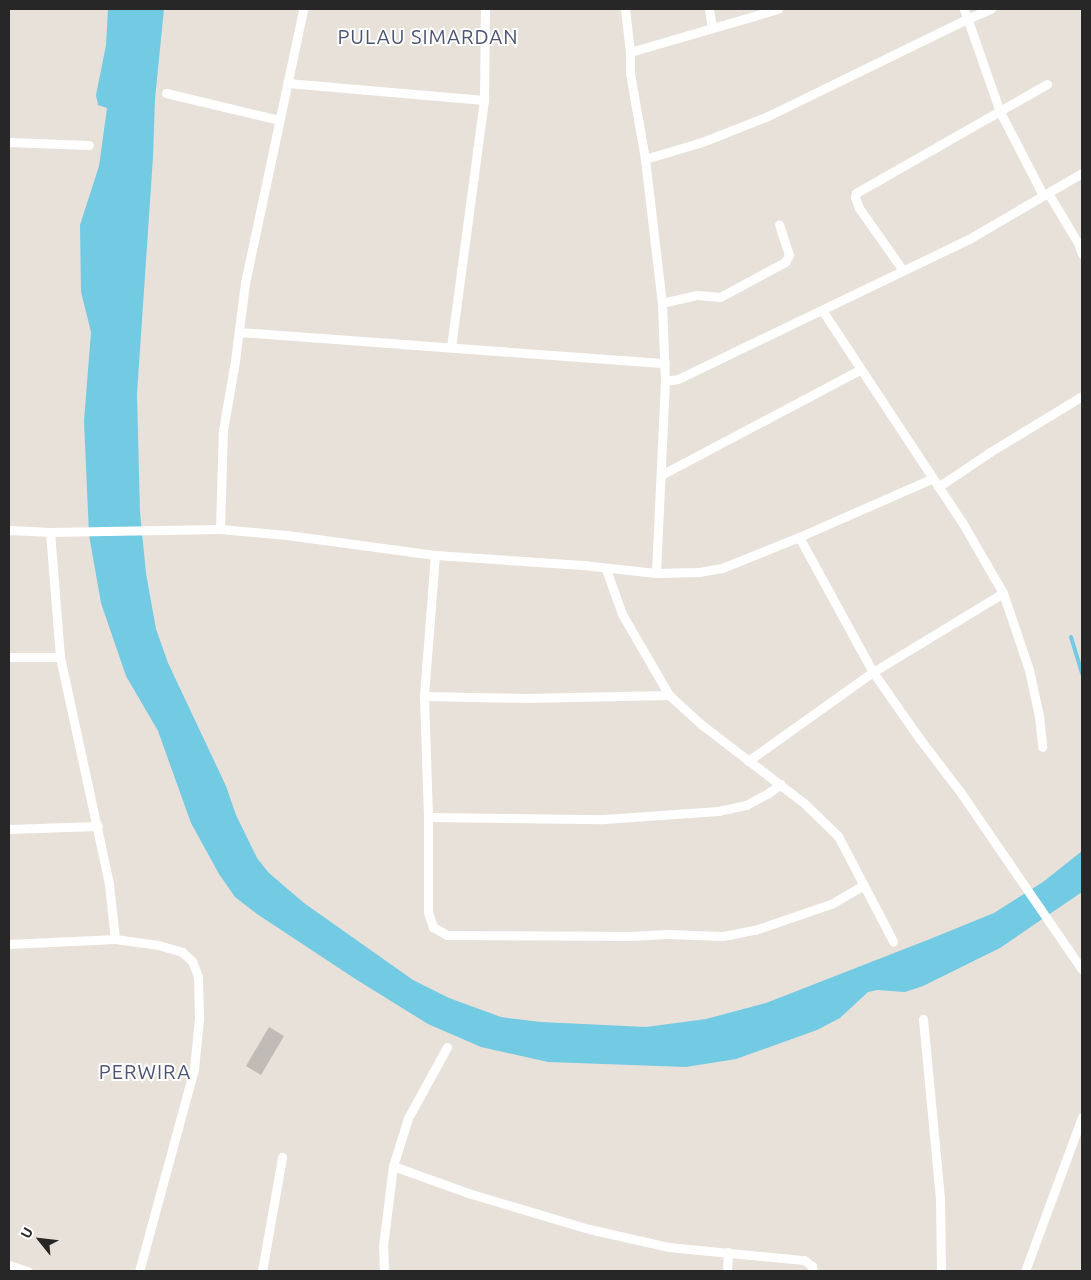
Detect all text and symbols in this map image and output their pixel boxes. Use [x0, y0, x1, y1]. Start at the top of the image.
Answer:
district label: PULAU SIMARDAN [336, 24, 520, 48]
district label: PERWIRA [98, 1059, 192, 1083]
north arrow [15, 1215, 65, 1265]
text: U [17, 1225, 36, 1241]

